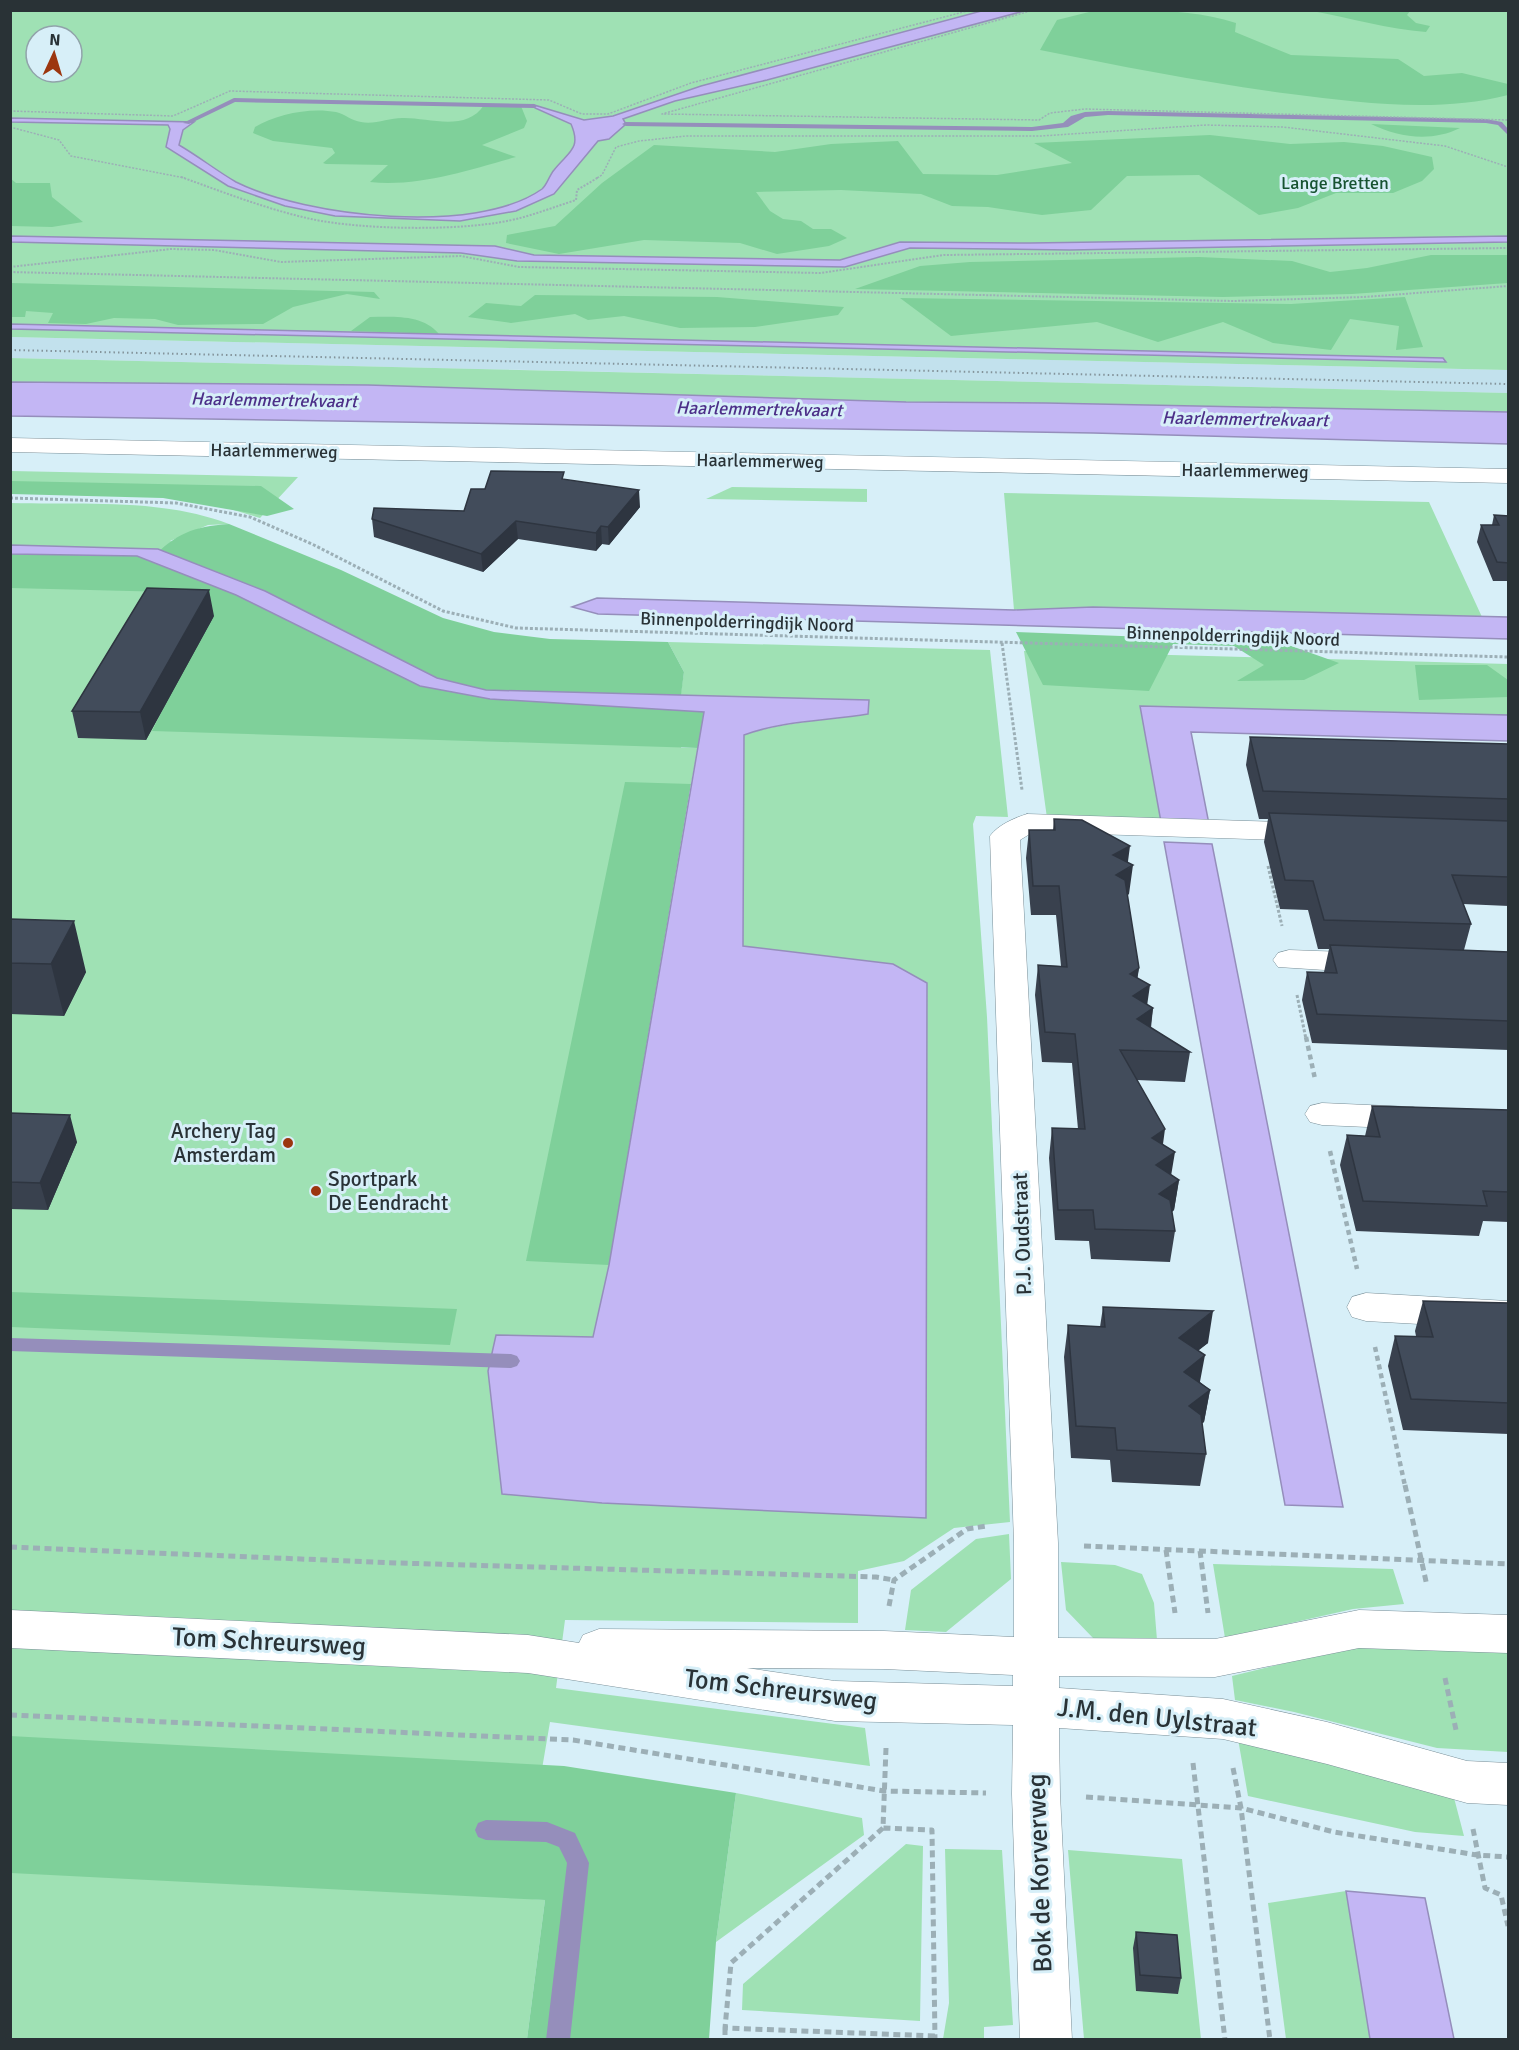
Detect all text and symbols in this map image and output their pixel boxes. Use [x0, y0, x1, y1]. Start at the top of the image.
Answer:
north arrow [24, 24, 84, 84]
text: N [49, 30, 61, 50]
park label: Lange Bretten [1281, 172, 1389, 194]
water label: Haarlemmertrekvaart [191, 388, 360, 412]
water label: Haarlemmertrekvaart [676, 397, 845, 421]
water label: Haarlemmertrekvaart [1162, 407, 1331, 431]
street label: Haarlemmerweg [210, 439, 338, 463]
street label: Haarlemmerweg [696, 449, 824, 473]
street label: Haarlemmerweg [1181, 459, 1309, 483]
street label: Binnenpolderringdijk Noord [640, 607, 854, 637]
street label: Binnenpolderringdijk Noord [1126, 621, 1340, 651]
place label: Archery Tag Amsterdam [171, 1118, 276, 1168]
marker: Archery Tag Amsterdam [281, 1136, 295, 1150]
place label: Sportpark De Eendracht [328, 1166, 448, 1216]
street label: P.J. Oudstraat [1007, 1172, 1037, 1296]
marker: Sportpark De Eendracht [309, 1184, 323, 1198]
street label: Tom Schreursweg [171, 1621, 367, 1663]
street label: Tom Schreursweg [683, 1662, 879, 1718]
street label: J.M. den Uylstraat [1056, 1692, 1258, 1744]
street label: Bok de Korverweg [1021, 1773, 1059, 1973]

